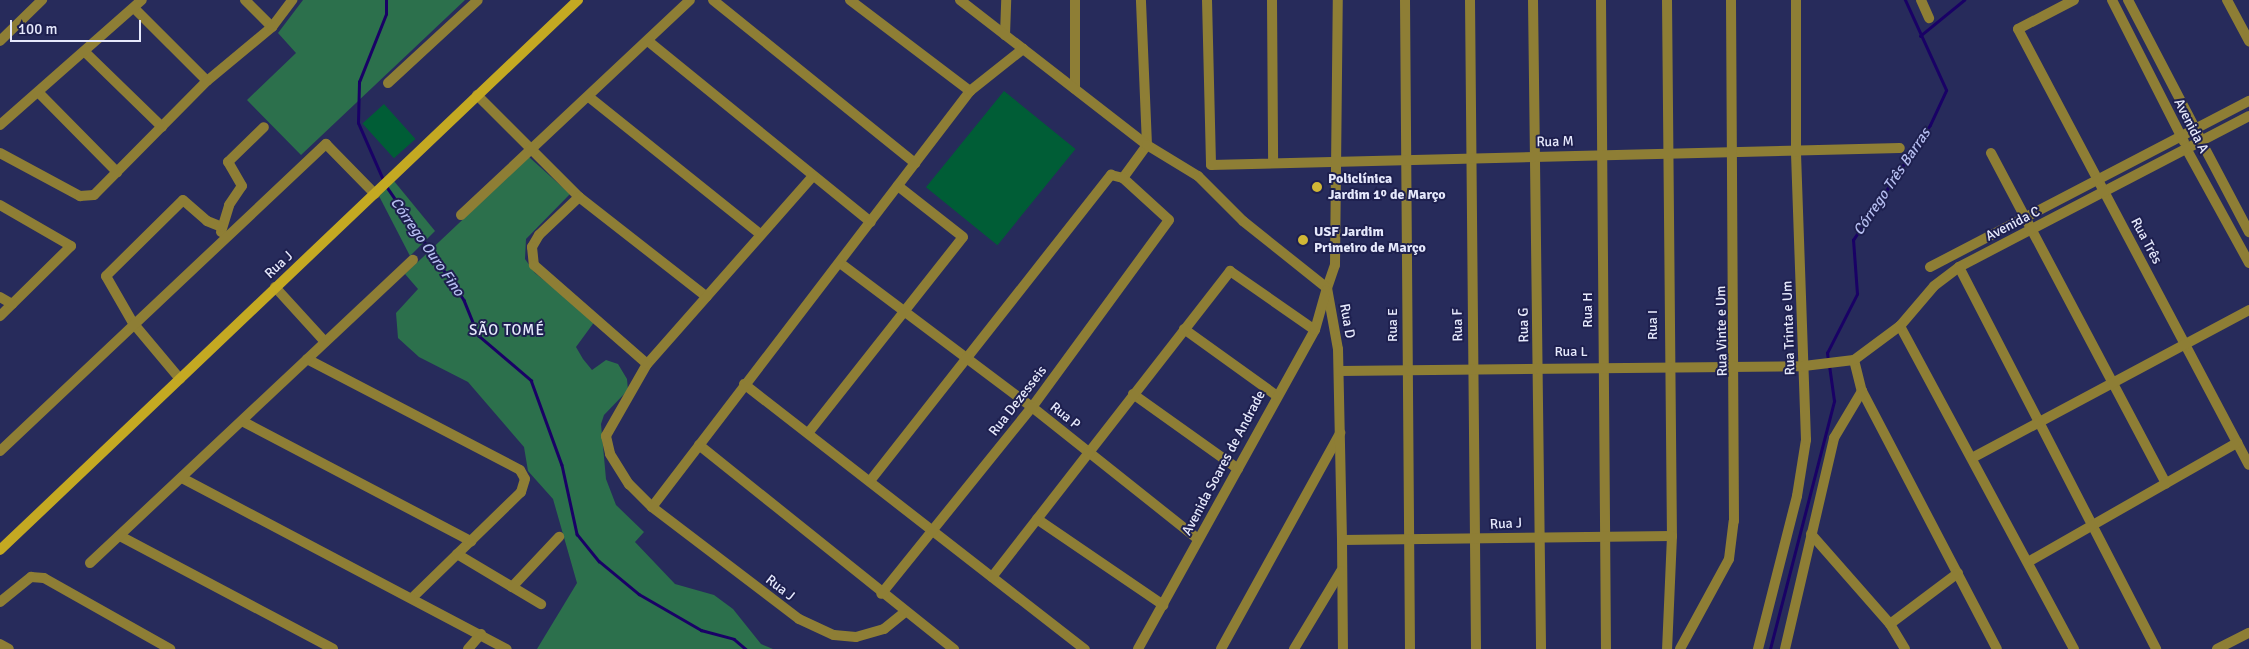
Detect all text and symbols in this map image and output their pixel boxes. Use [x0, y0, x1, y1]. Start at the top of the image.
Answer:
scale bar [12, 10, 144, 42]
text: 100 m [18, 20, 58, 38]
street label: Avenida A [2170, 96, 2212, 156]
water label: Córrego Três Barras [1850, 125, 1934, 239]
street label: Rua M [1536, 133, 1574, 151]
place label: Policlínica Jardim 1º de Março [1328, 171, 1446, 203]
marker: Policlínica Jardim 1º de Março [1310, 180, 1324, 194]
water label: Córrego Ouro Fino [386, 194, 468, 300]
street label: Avenida C [1983, 203, 2043, 245]
street label: Rua Três [2127, 215, 2165, 267]
place label: USF Jardim Primeiro de Março [1314, 224, 1426, 256]
marker: USF Jardim Primeiro de Março [1296, 233, 1310, 247]
street label: Rua J [261, 248, 297, 282]
street label: Rua Trinta e Um [1779, 280, 1799, 376]
street label: Rua Vinte e Um [1713, 285, 1731, 377]
street label: Rua H [1580, 292, 1596, 328]
street label: Rua D [1336, 302, 1358, 340]
street label: Rua G [1515, 307, 1533, 343]
street label: Rua E [1385, 308, 1401, 342]
street label: Rua F [1449, 308, 1467, 342]
street label: Rua I [1645, 310, 1661, 340]
district label: SÃO TOMÉ [468, 322, 546, 340]
street label: Rua L [1554, 344, 1588, 360]
street label: Rua Dezesseis [985, 363, 1051, 439]
street label: Avenida Soares de Andrade [1179, 388, 1269, 538]
street label: Rua P [1047, 399, 1083, 433]
street label: Rua J [1489, 515, 1523, 533]
street label: Rua J [762, 571, 798, 605]

